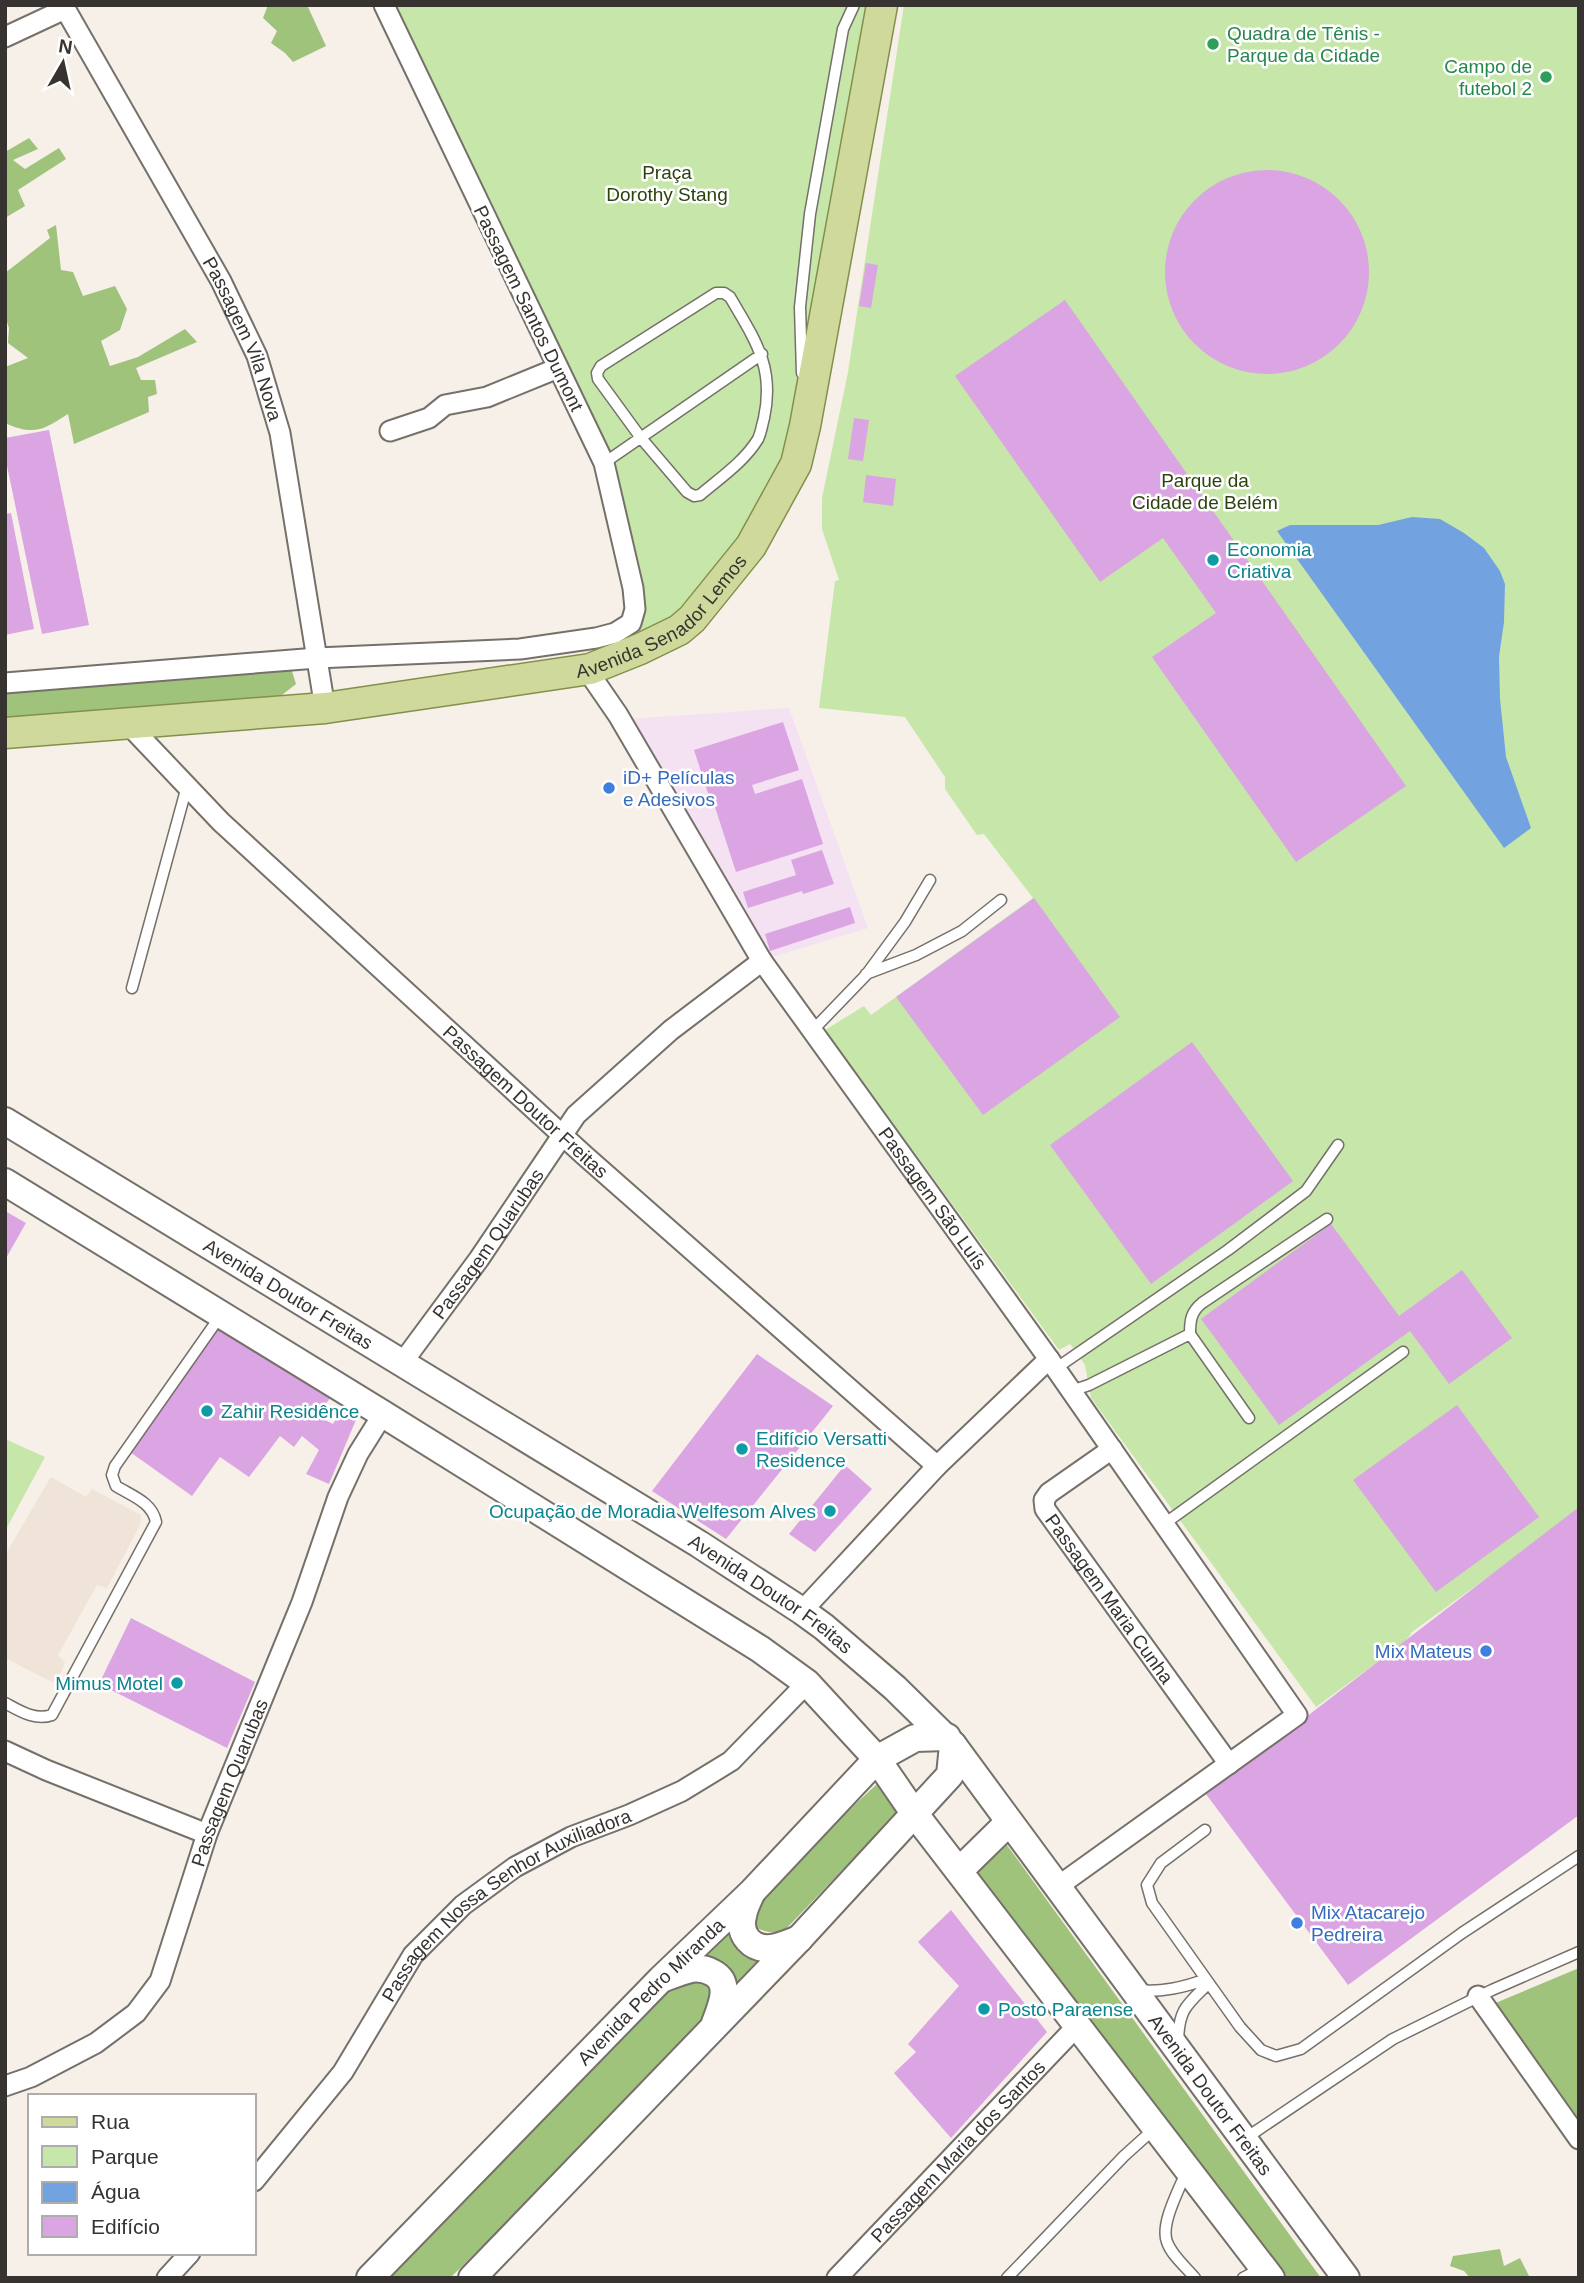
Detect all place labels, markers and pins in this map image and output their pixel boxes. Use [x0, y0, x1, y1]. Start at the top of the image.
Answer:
place label: Quadra de Tênis - Parque da Cidade [1227, 23, 1380, 66]
marker: Quadra de Tênis - Parque da Cidade [1205, 36, 1221, 52]
place label: Campo de futebol 2 [1444, 56, 1532, 99]
marker: Campo de futebol 2 [1538, 69, 1554, 85]
place label: Economia Criativa [1227, 539, 1312, 582]
marker: Economia Criativa [1205, 552, 1221, 568]
place label: iD+ Películas e Adesivos [623, 767, 734, 810]
marker: iD+ Películas e Adesivos [601, 780, 617, 796]
place label: Zahir Residênce [221, 1401, 359, 1422]
marker: Zahir Residênce [199, 1403, 215, 1419]
place label: Edifício Versatti Residence [756, 1428, 887, 1471]
marker: Edifício Versatti Residence [734, 1441, 750, 1457]
place label: Ocupação de Moradia Welfesom Alves [489, 1501, 816, 1522]
marker: Ocupação de Moradia Welfesom Alves [822, 1503, 838, 1519]
place label: Mix Mateus [1375, 1641, 1472, 1662]
marker: Mix Mateus [1478, 1643, 1494, 1659]
place label: Mimus Motel [55, 1673, 163, 1694]
marker: Mimus Motel [169, 1675, 185, 1691]
place label: Mix Atacarejo Pedreira [1311, 1902, 1425, 1945]
marker: Mix Atacarejo Pedreira [1289, 1915, 1305, 1931]
place label: Posto Paraense [998, 1999, 1133, 2020]
marker: Posto Paraense [976, 2001, 992, 2017]

